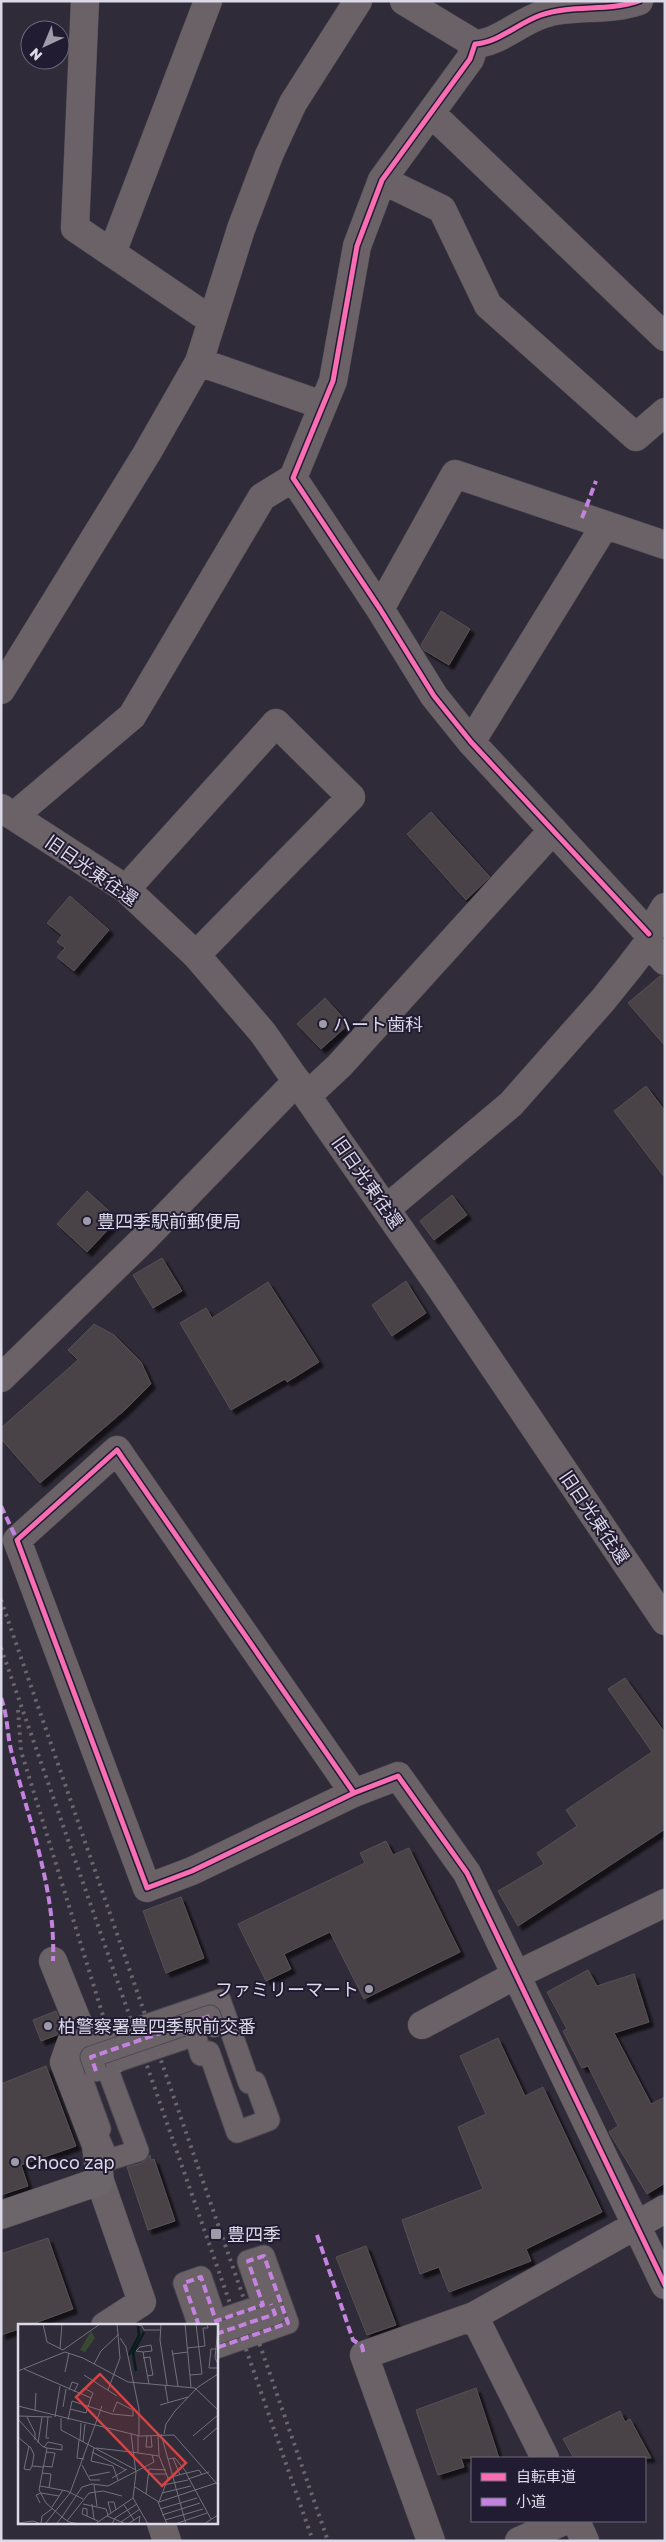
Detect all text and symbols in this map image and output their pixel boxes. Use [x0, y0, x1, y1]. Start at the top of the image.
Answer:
north arrow [20, 20, 70, 70]
text: N [26, 45, 45, 65]
street label: 旧日光東往還 [41, 830, 143, 910]
place label: ハート歯科 [333, 1013, 423, 1035]
marker: ハート歯科 [317, 1018, 329, 1030]
street label: 旧日光東往還 [328, 1131, 408, 1233]
place label: 豊四季駅前郵便局 [97, 1210, 241, 1232]
marker: 豊四季駅前郵便局 [81, 1215, 93, 1227]
street label: 旧日光東往還 [556, 1466, 634, 1568]
place label: ファミリーマート [215, 1978, 359, 2000]
marker: ファミリーマート [363, 1983, 375, 1995]
place label: 柏警察署豊四季駅前交番 [58, 2015, 256, 2037]
marker: 柏警察署豊四季駅前交番 [42, 2020, 54, 2032]
place label: Choco zap [25, 2151, 115, 2173]
marker: Choco zap [9, 2156, 21, 2168]
place label: 豊四季 [227, 2223, 281, 2245]
marker: 豊四季 [209, 2227, 223, 2241]
inset map [18, 2324, 218, 2524]
legend [471, 2457, 646, 2522]
text: 自転車道 [516, 2467, 576, 2485]
text: 小道 [516, 2492, 546, 2510]

